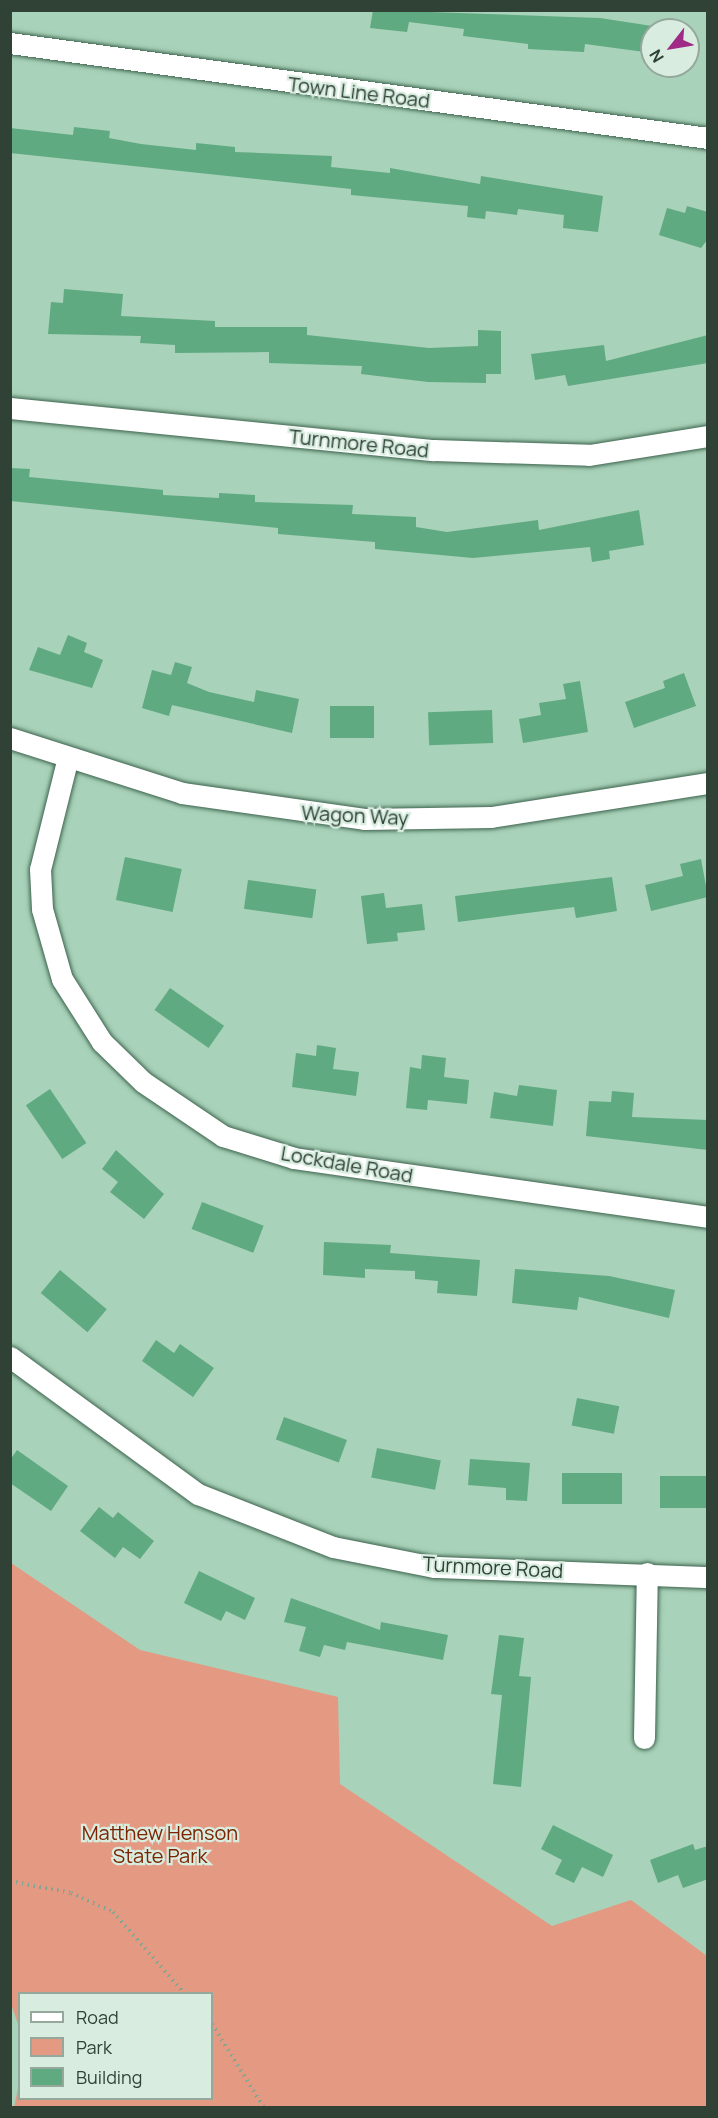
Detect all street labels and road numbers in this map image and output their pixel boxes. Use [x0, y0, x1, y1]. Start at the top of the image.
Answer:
street label: Town Line Road [287, 71, 431, 113]
street label: Turnmore Road [288, 424, 430, 462]
street label: Wagon Way [301, 800, 409, 830]
street label: Lockdale Road [279, 1141, 415, 1187]
street label: Turnmore Road [422, 1551, 564, 1583]

